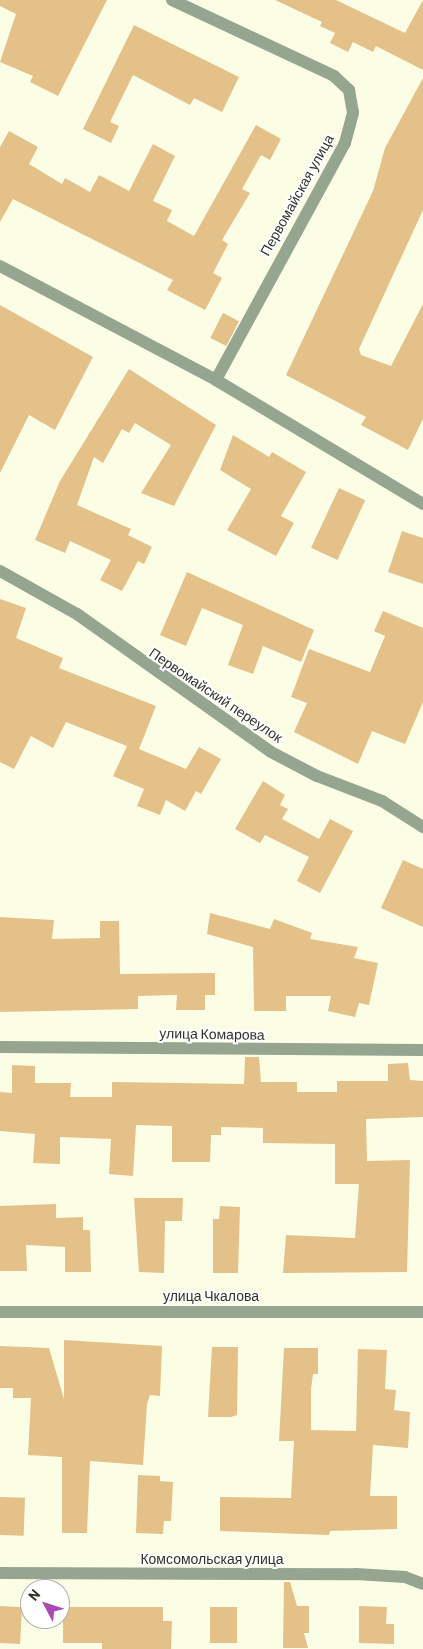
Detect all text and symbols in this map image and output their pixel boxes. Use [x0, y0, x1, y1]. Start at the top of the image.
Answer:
street label: Первомайская улица [257, 131, 337, 259]
street label: Первомайский переулок [146, 644, 286, 746]
street label: улица Комарова [159, 1025, 265, 1043]
street label: улица Чкалова [163, 1288, 259, 1304]
street label: Комсомольская улица [140, 1551, 284, 1567]
north arrow [20, 1579, 70, 1629]
text: N [24, 1586, 43, 1604]

